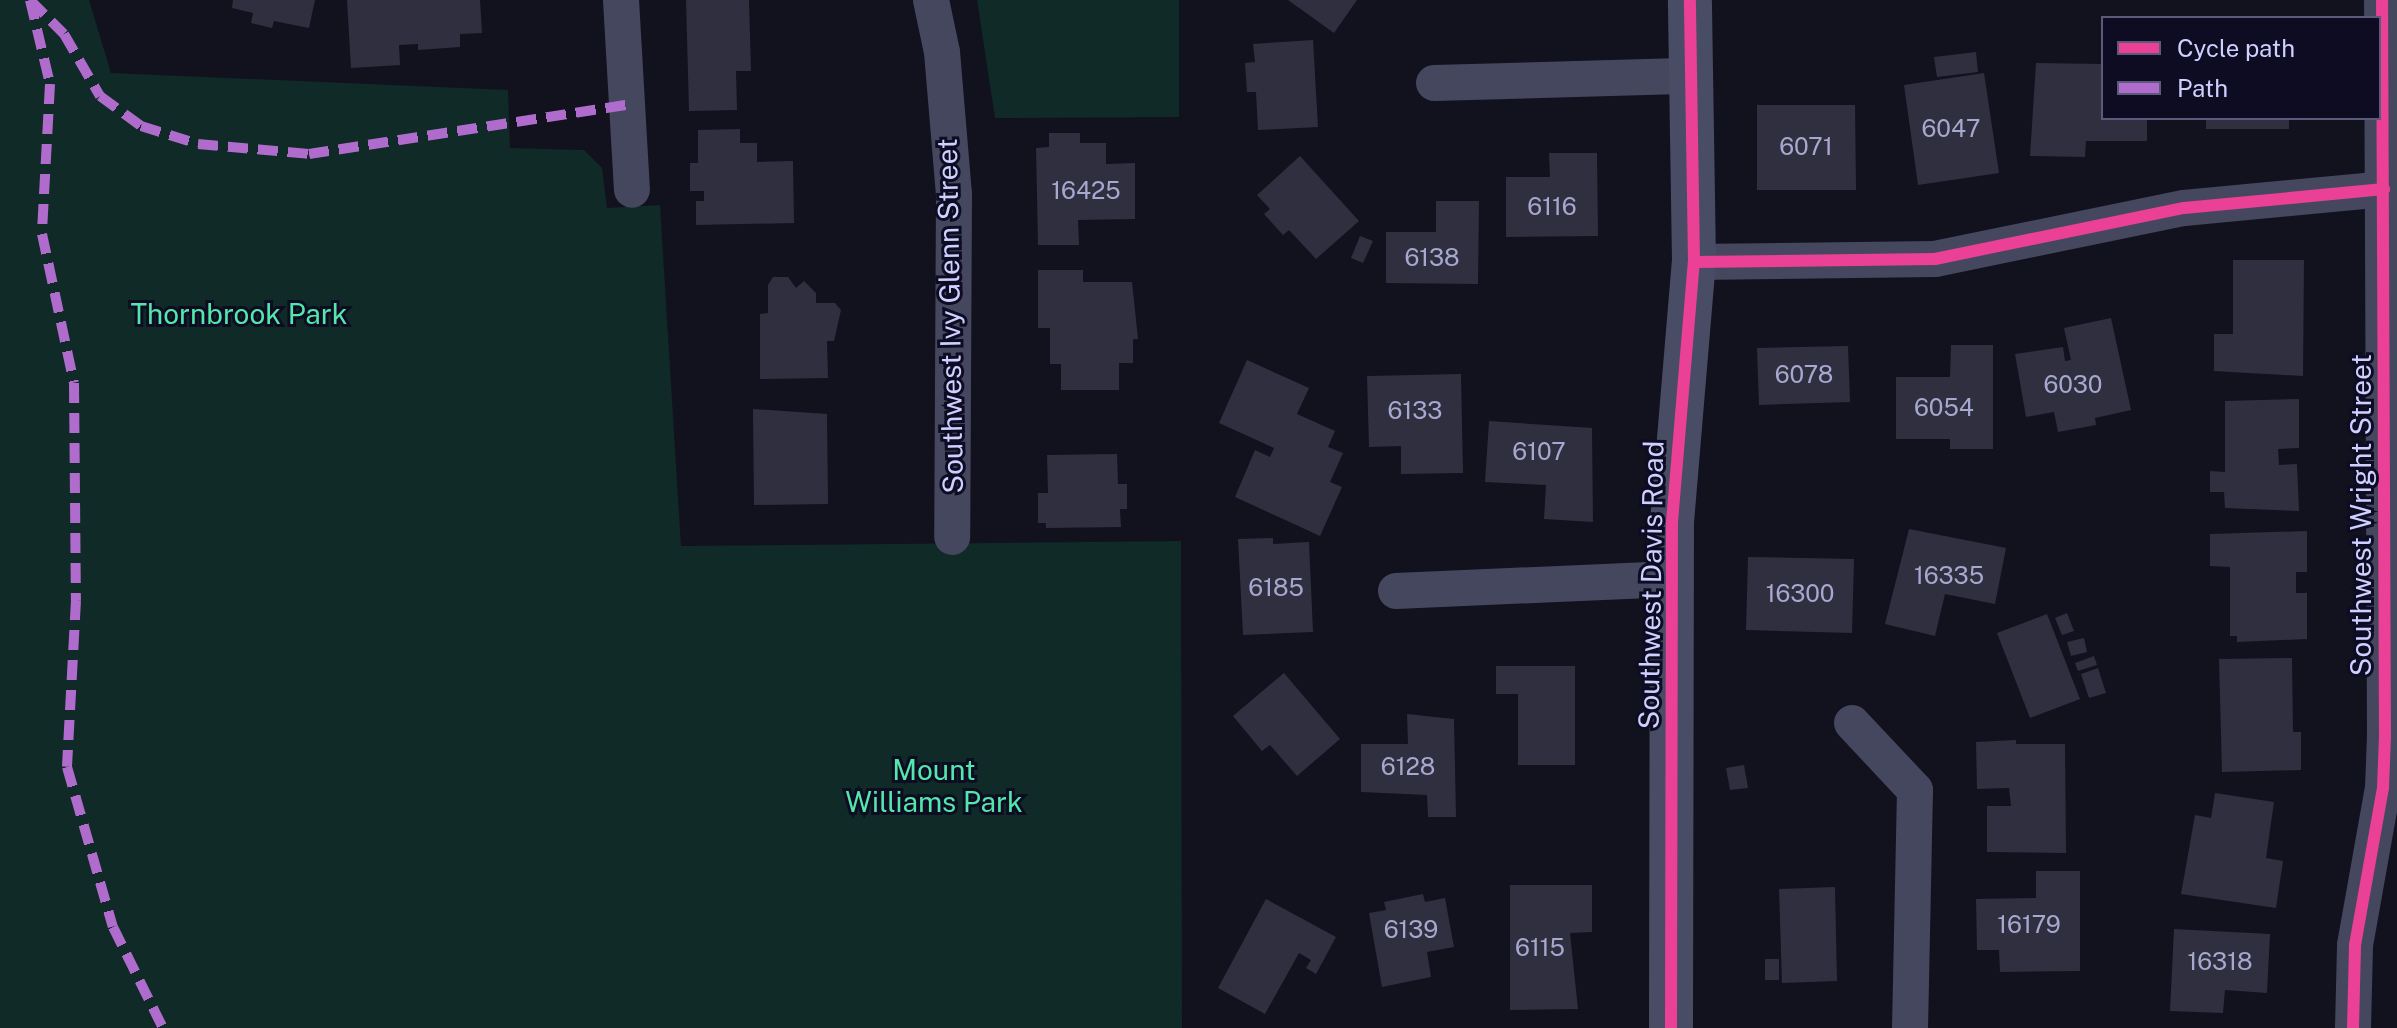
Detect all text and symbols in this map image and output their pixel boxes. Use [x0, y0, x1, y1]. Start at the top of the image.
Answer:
legend [2101, 16, 2381, 120]
text: Cycle path [2177, 34, 2295, 62]
text: Path [2177, 74, 2228, 102]
house number: 6047 [1922, 115, 1980, 143]
house number: 6071 [1779, 133, 1833, 161]
street label: Southwest Ivy Glenn Street [930, 138, 970, 494]
house number: 16425 [1051, 177, 1121, 205]
house number: 6116 [1527, 193, 1577, 221]
house number: 6138 [1404, 244, 1460, 272]
park label: Thornbrook Park [130, 297, 348, 331]
street label: Southwest Wright Street [2344, 353, 2378, 677]
house number: 6078 [1775, 361, 1833, 389]
house number: 6030 [2044, 371, 2102, 399]
house number: 6054 [1914, 394, 1974, 422]
house number: 6133 [1388, 397, 1442, 425]
house number: 6107 [1512, 438, 1566, 466]
street label: Southwest Davis Road [1632, 440, 1670, 730]
house number: 16335 [1914, 562, 1984, 590]
house number: 6185 [1248, 574, 1304, 602]
house number: 16300 [1766, 580, 1834, 608]
park label: Mount Williams Park [845, 753, 1023, 819]
house number: 6128 [1381, 753, 1435, 781]
house number: 16179 [1997, 911, 2061, 939]
house number: 6139 [1384, 916, 1438, 944]
house number: 6115 [1515, 934, 1565, 962]
house number: 16318 [2188, 948, 2252, 976]

